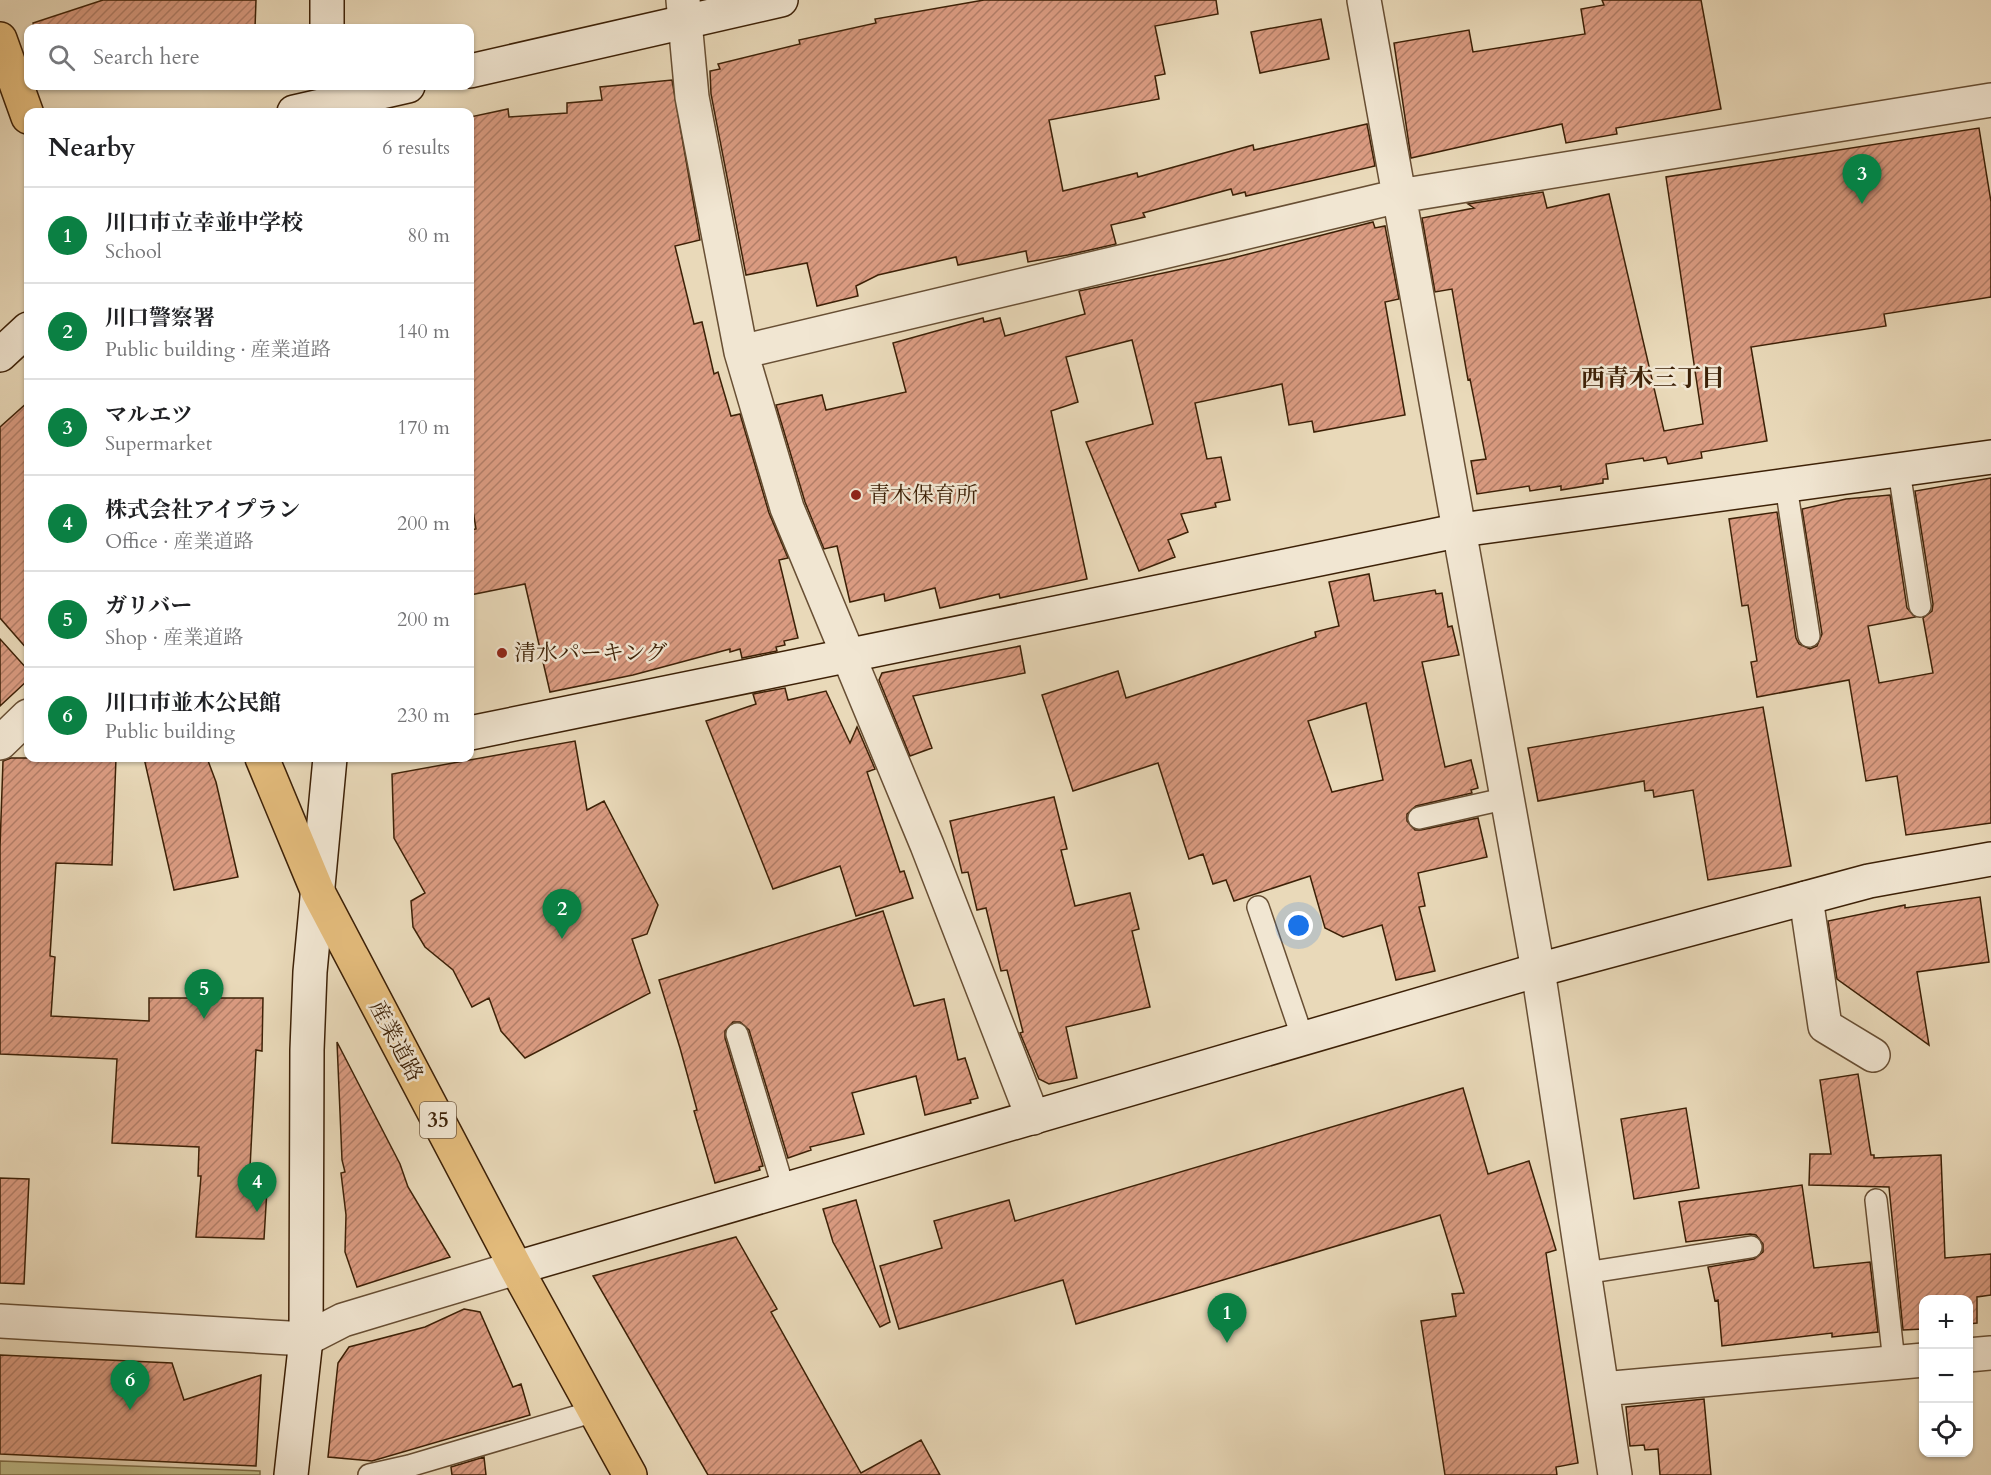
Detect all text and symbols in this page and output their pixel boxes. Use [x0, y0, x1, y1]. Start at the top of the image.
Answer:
search box [24, 24, 474, 90]
icon: search [45, 41, 78, 74]
text: Search here [93, 42, 200, 72]
text: Nearby [48, 130, 136, 165]
text: 6 results [382, 134, 450, 161]
pin: 3 [1842, 154, 1882, 204]
text: 川口市立幸並中学校 [105, 208, 303, 238]
text: 1 [62, 222, 73, 249]
text: 80 m [407, 222, 450, 249]
text: School [105, 238, 162, 265]
text: 川口警察署 [105, 303, 215, 333]
text: 2 [62, 318, 73, 345]
text: 140 m [397, 318, 450, 345]
text: Public building · 産業道路 [105, 336, 331, 363]
district label: 西青木三丁目 [1581, 362, 1725, 395]
text: マルエツ [105, 400, 193, 430]
text: 3 [62, 414, 73, 441]
text: 170 m [397, 414, 450, 441]
text: Supermarket [105, 430, 212, 457]
place label: 青木保育所 [868, 480, 978, 510]
marker: 青木保育所 [849, 488, 863, 502]
text: 株式会社アイプラン [105, 495, 300, 525]
text: 4 [62, 510, 73, 537]
text: 200 m [397, 510, 450, 537]
text: Office · 産業道路 [105, 528, 254, 555]
text: ガリバー [105, 591, 192, 621]
text: 5 [62, 606, 73, 633]
text: 200 m [397, 606, 450, 633]
text: Shop · 産業道路 [105, 624, 243, 651]
place label: 清水パーキング [514, 638, 667, 668]
marker: 清水パーキング [495, 646, 509, 660]
text: 川口市並木公民館 [105, 688, 281, 718]
text: 6 [62, 702, 73, 729]
text: 230 m [397, 702, 450, 729]
text: Public building [105, 718, 235, 745]
pin: 2 [542, 890, 582, 939]
your location [1284, 911, 1313, 940]
pin: 5 [184, 970, 224, 1019]
street label: 産業道路 [362, 995, 430, 1087]
road number: 35 [420, 1102, 456, 1138]
pin: 4 [238, 1162, 276, 1212]
pin: 1 [1208, 1294, 1246, 1343]
map controls [1919, 1295, 1973, 1457]
button: + [1919, 1295, 1973, 1349]
button: − [1919, 1349, 1973, 1403]
pin: 6 [110, 1360, 150, 1410]
button: locate [1919, 1403, 1973, 1457]

